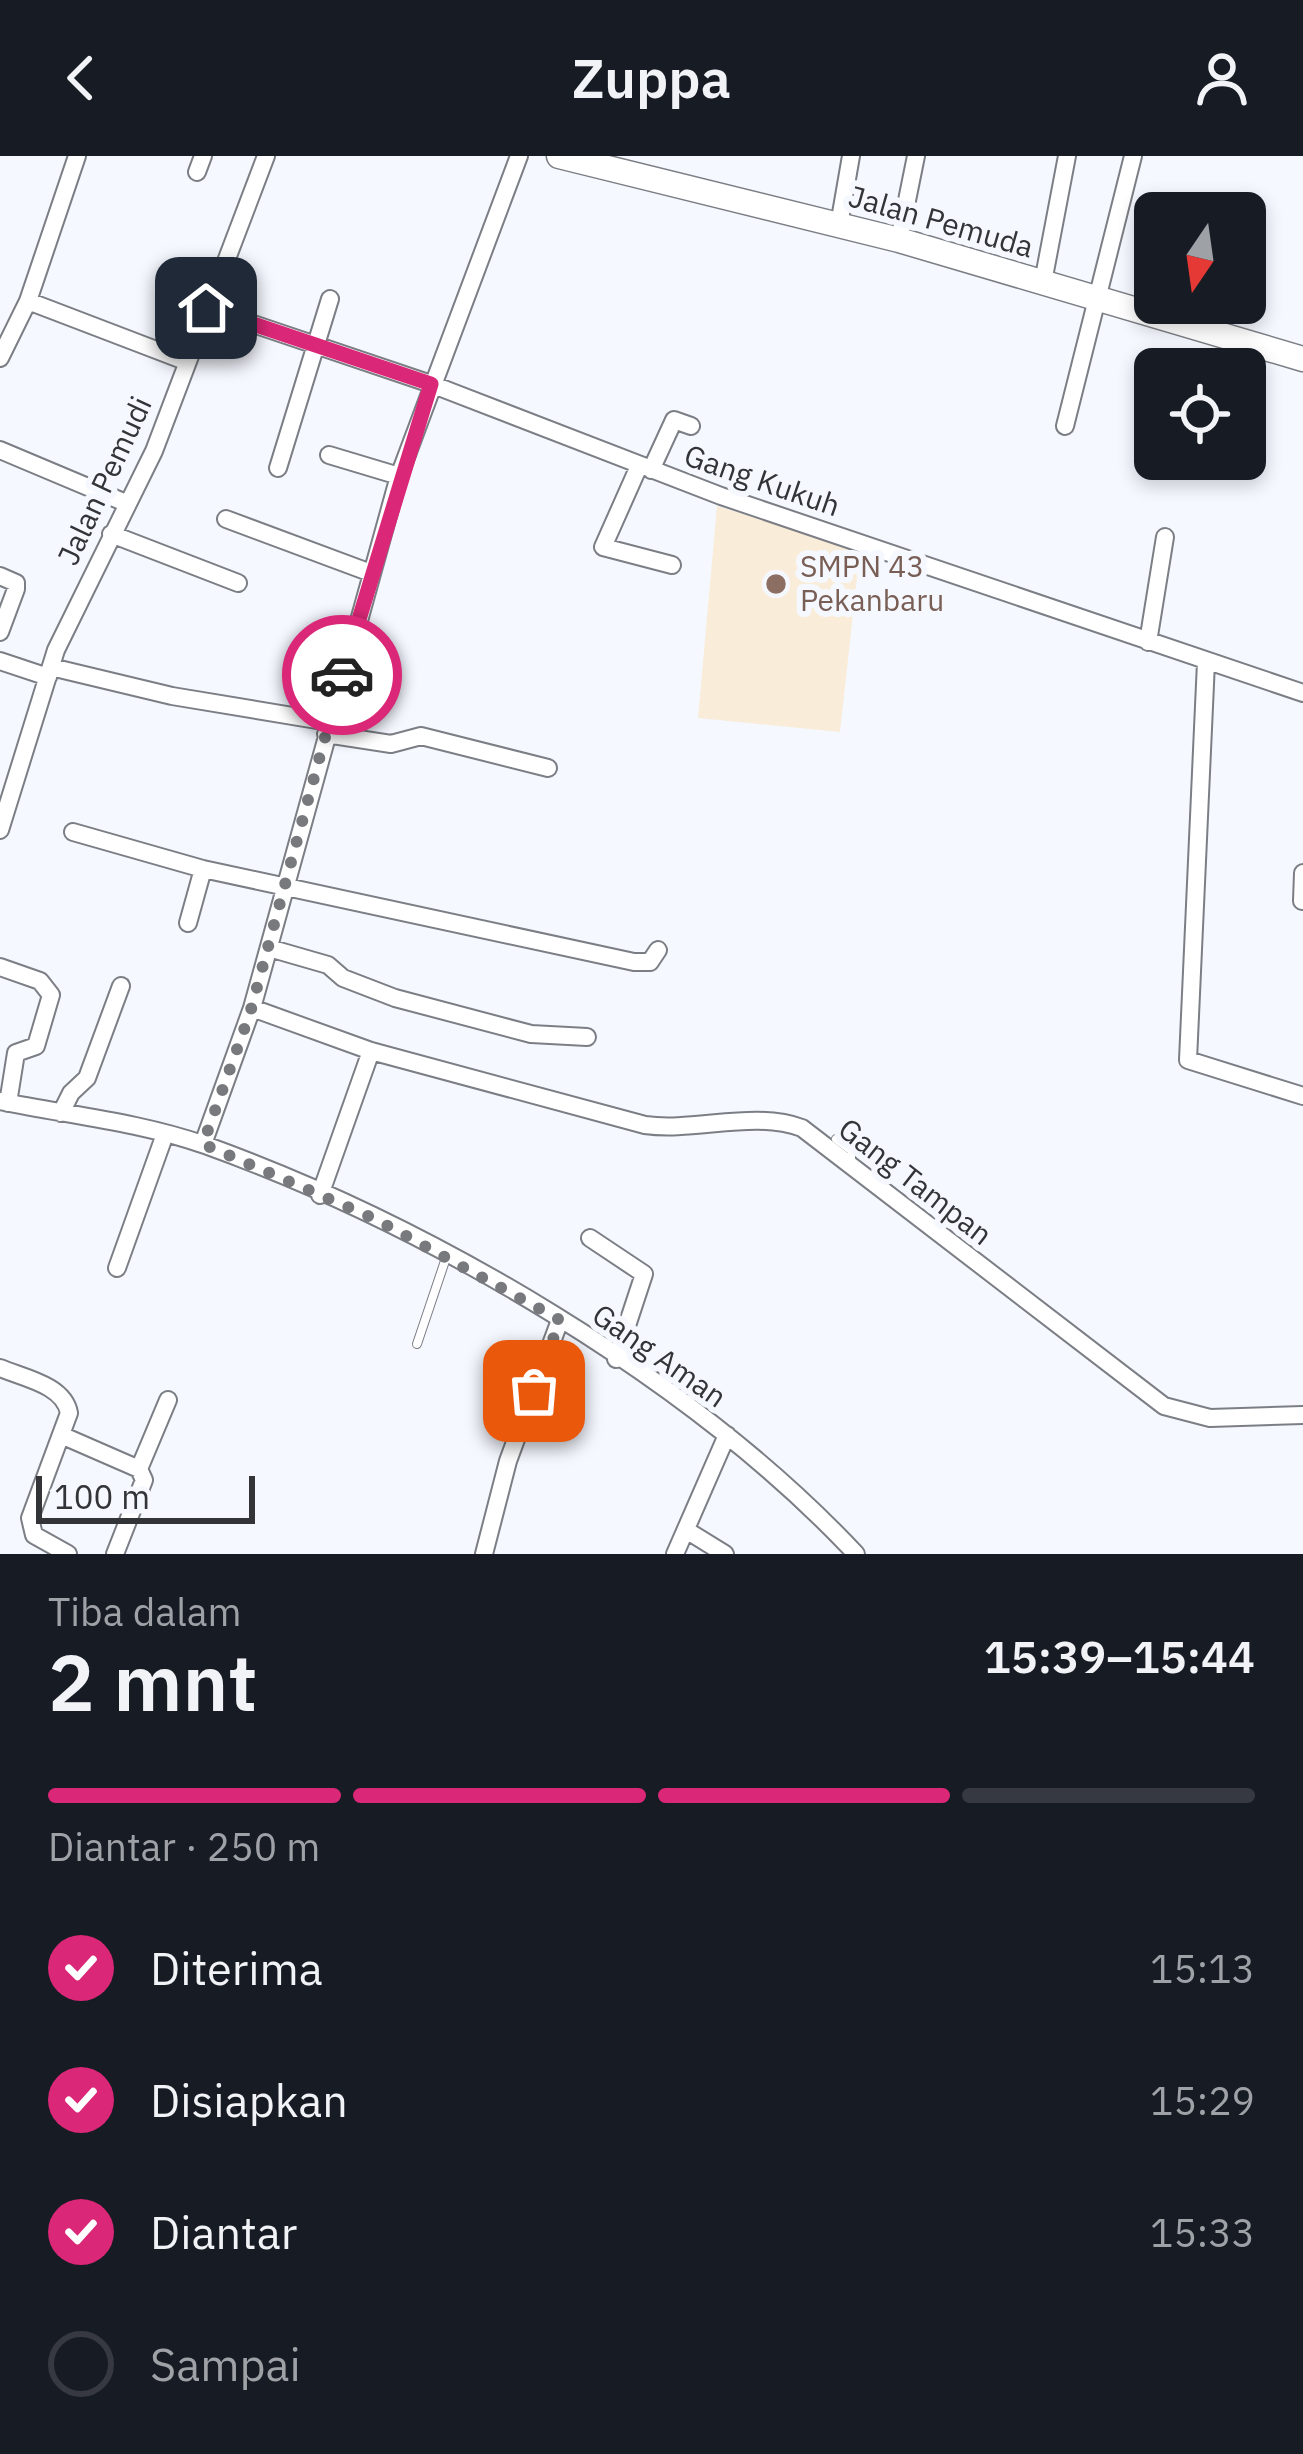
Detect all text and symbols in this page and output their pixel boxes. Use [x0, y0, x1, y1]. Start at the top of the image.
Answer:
text: Zuppa [572, 43, 731, 113]
icon: back [48, 45, 114, 111]
icon: person [1189, 45, 1255, 111]
street label: Jalan Pemuda [845, 176, 1038, 266]
north arrow [1134, 192, 1266, 324]
map controls [1134, 192, 1266, 480]
pin [155, 257, 257, 359]
icon: home [173, 275, 239, 341]
button: locate [1134, 348, 1266, 480]
street label: Jalan Pemudi [48, 390, 160, 571]
street label: Gang Kukuh [679, 435, 846, 524]
place label: SMPN 43 Pekanbaru [800, 546, 944, 619]
marker: SMPN 43 Pekanbaru [763, 571, 789, 597]
courier [282, 615, 402, 735]
icon: car [309, 642, 375, 708]
street label: Gang Tampan [831, 1109, 1001, 1253]
street label: Gang Aman [585, 1294, 735, 1415]
pin [483, 1340, 585, 1442]
icon: bag [501, 1358, 567, 1424]
scale bar [36, 1470, 255, 1523]
text: 100 m [54, 1475, 150, 1518]
text: Tiba dalam [48, 1586, 242, 1637]
text: 15:39–15:44 [984, 1627, 1255, 1685]
text: 2 mnt [48, 1631, 258, 1732]
text: Diantar · 250 m [48, 1821, 320, 1872]
icon: check [48, 1935, 114, 2001]
text: Diterima [150, 1939, 323, 1997]
text: 15:13 [1150, 1943, 1255, 1994]
icon: check [48, 2067, 114, 2133]
text: Disiapkan [150, 2071, 348, 2129]
text: 15:29 [1150, 2075, 1255, 2126]
icon: check [48, 2199, 114, 2265]
text: Diantar [150, 2203, 297, 2261]
text: 15:33 [1150, 2207, 1255, 2258]
text: Sampai [150, 2335, 301, 2393]

